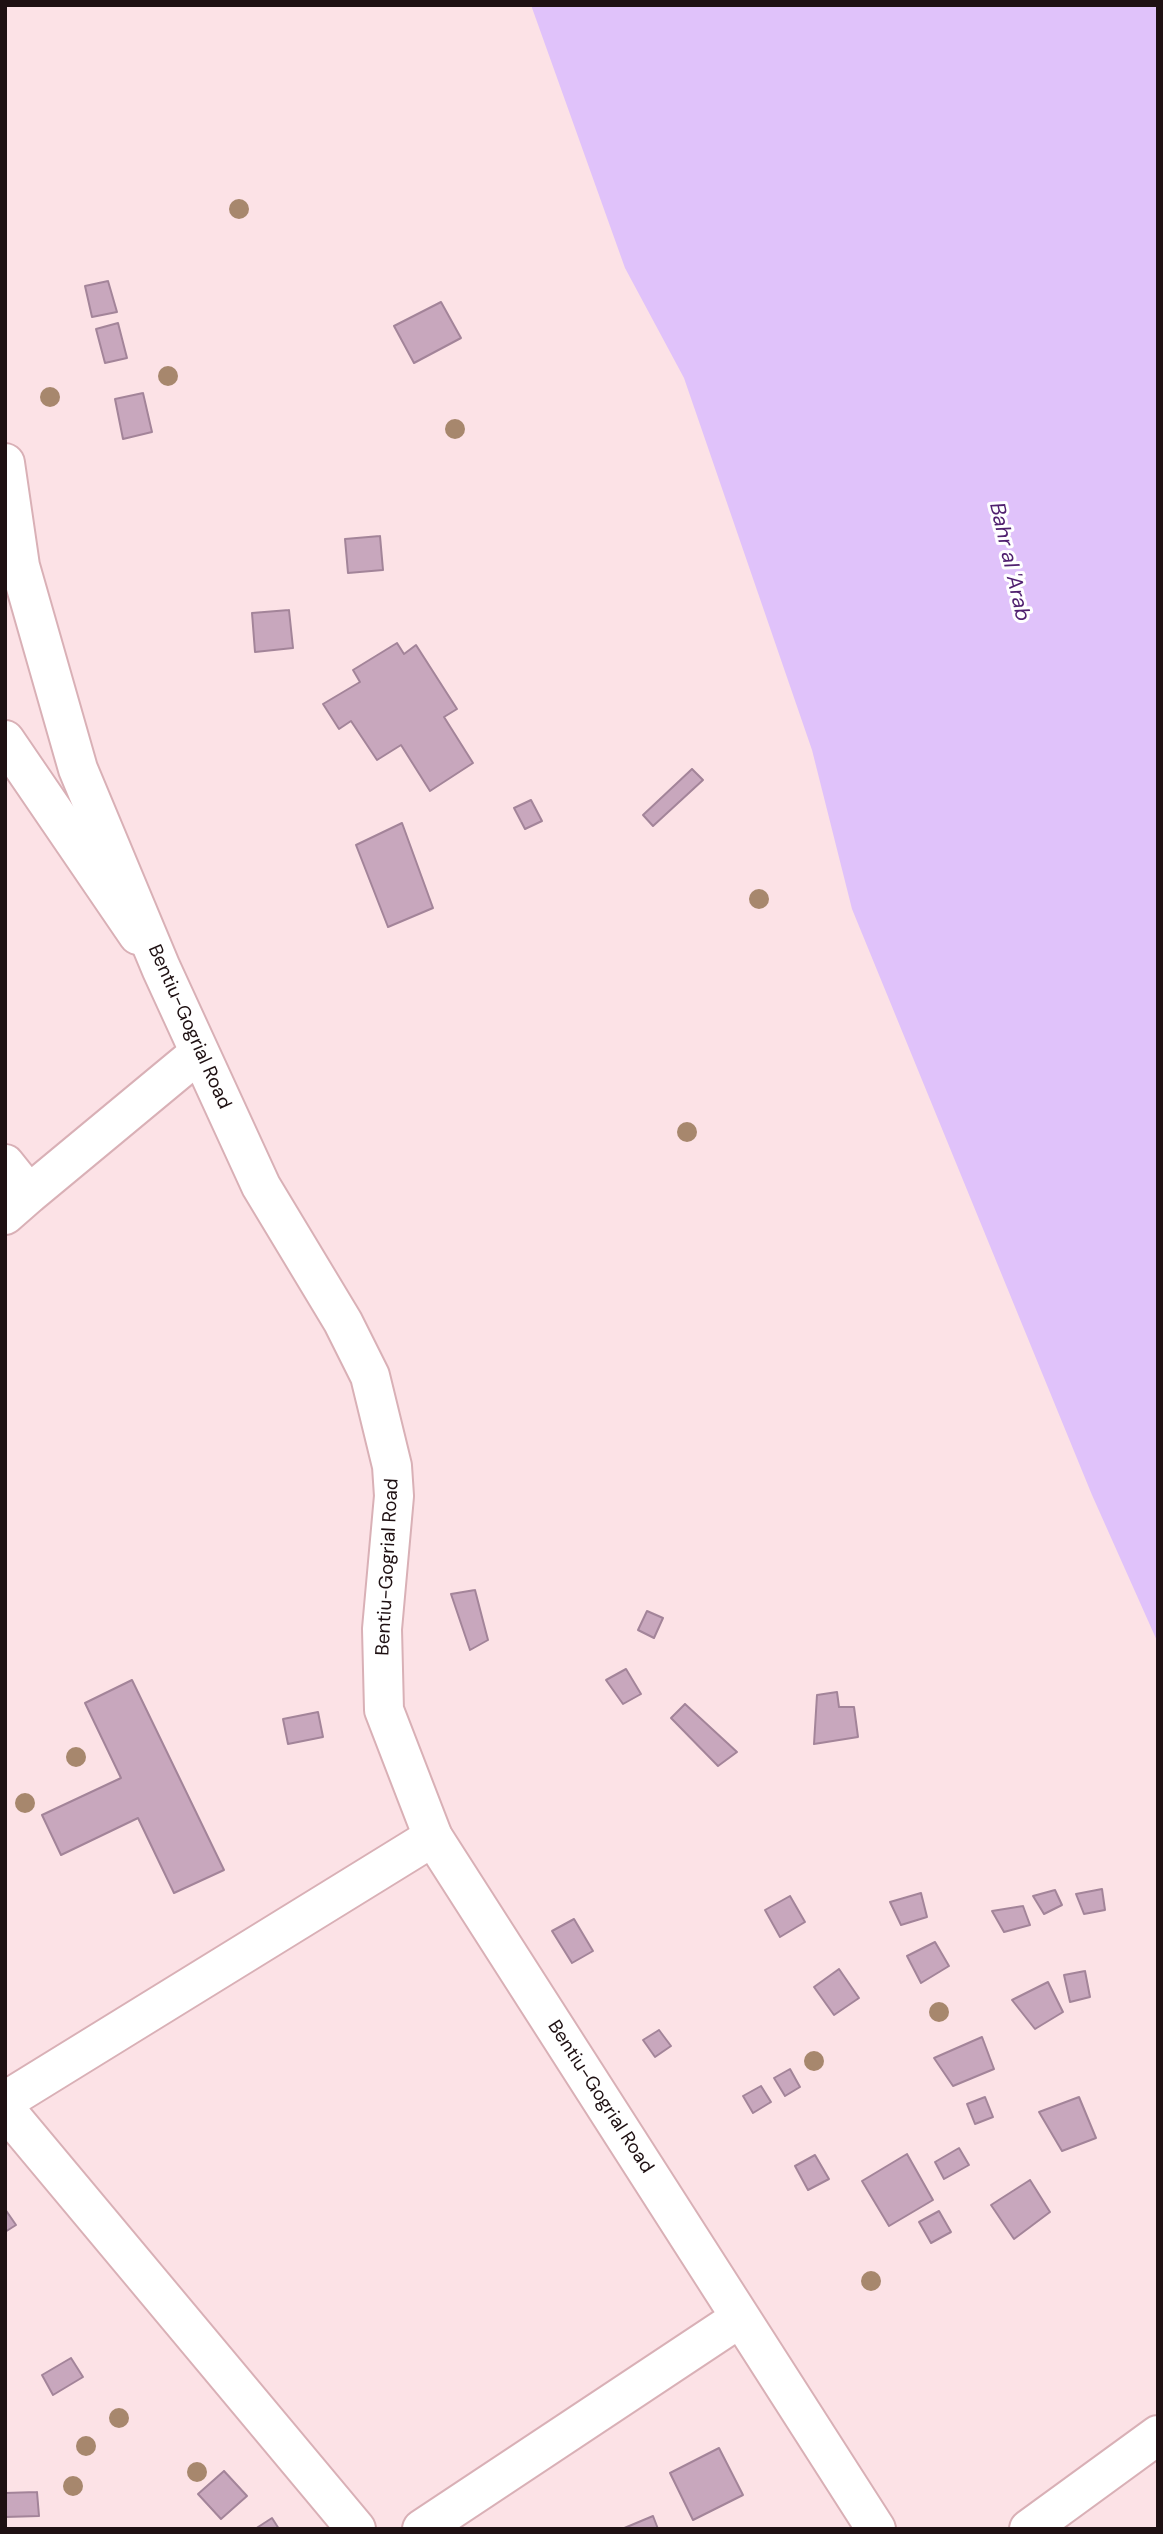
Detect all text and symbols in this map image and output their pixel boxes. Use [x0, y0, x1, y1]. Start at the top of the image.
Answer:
water label: Bahr al 'Arab [983, 500, 1035, 624]
street label: Bentiu-Gogrial Road [142, 941, 236, 1113]
street label: Bentiu-Gogrial Road [372, 1478, 404, 1656]
street label: Bentiu-Gogrial Road [542, 2016, 658, 2178]

